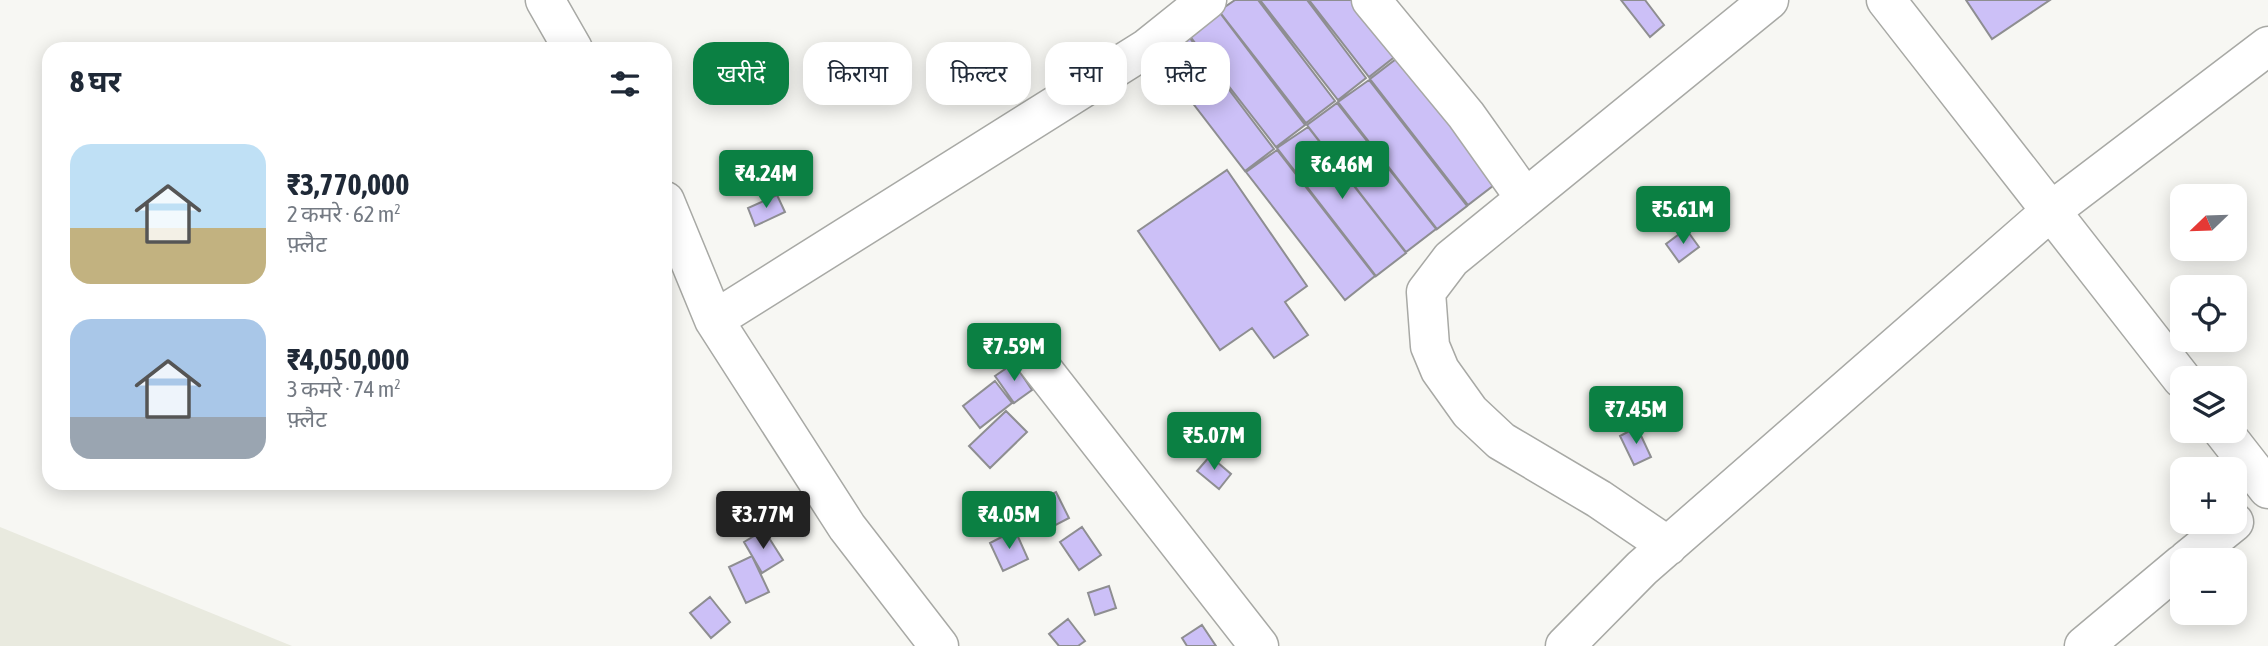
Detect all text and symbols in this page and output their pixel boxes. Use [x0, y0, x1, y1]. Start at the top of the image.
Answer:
chip: खरीदें [693, 42, 789, 105]
chip: किराया [803, 42, 912, 105]
chip: फ़िल्टर [926, 42, 1031, 105]
chip: नया [1045, 42, 1127, 105]
chip: फ़्लैट [1141, 42, 1230, 105]
text: 8 घर [70, 64, 121, 98]
icon: filters [606, 65, 644, 103]
pin: ₹6.46M [1285, 142, 1399, 201]
pin: ₹4.24M [709, 150, 823, 210]
text: ₹6.46M [1311, 151, 1373, 177]
text: ₹4.24M [735, 160, 797, 186]
text: ₹3,770,000 [287, 167, 409, 201]
icon: home [126, 172, 210, 256]
north arrow [2170, 184, 2247, 261]
map controls [2170, 184, 2247, 625]
pin: ₹5.61M [1626, 187, 1740, 246]
text: ₹5.61M [1652, 196, 1714, 222]
text: 2 कमरे · 62 m² [287, 201, 401, 227]
text: फ़्लैट [287, 231, 327, 257]
button: locate [2170, 275, 2247, 352]
pin: ₹7.59M [957, 324, 1071, 383]
text: ₹7.59M [983, 333, 1045, 359]
text: ₹4,050,000 [287, 342, 409, 376]
icon: home [126, 347, 210, 431]
button: layers [2170, 366, 2247, 443]
text: 3 कमरे · 74 m² [287, 376, 401, 402]
pin: ₹7.45M [1579, 386, 1693, 446]
text: ₹7.45M [1605, 396, 1667, 422]
text: फ़्लैट [287, 406, 327, 432]
pin: ₹5.07M [1157, 412, 1271, 472]
text: ₹5.07M [1183, 422, 1245, 448]
button: + [2170, 457, 2247, 534]
pin: ₹3.77M [706, 491, 820, 551]
pin: ₹4.05M [952, 491, 1066, 551]
text: ₹3.77M [732, 501, 794, 527]
text: ₹4.05M [978, 501, 1040, 527]
button: − [2170, 548, 2247, 625]

